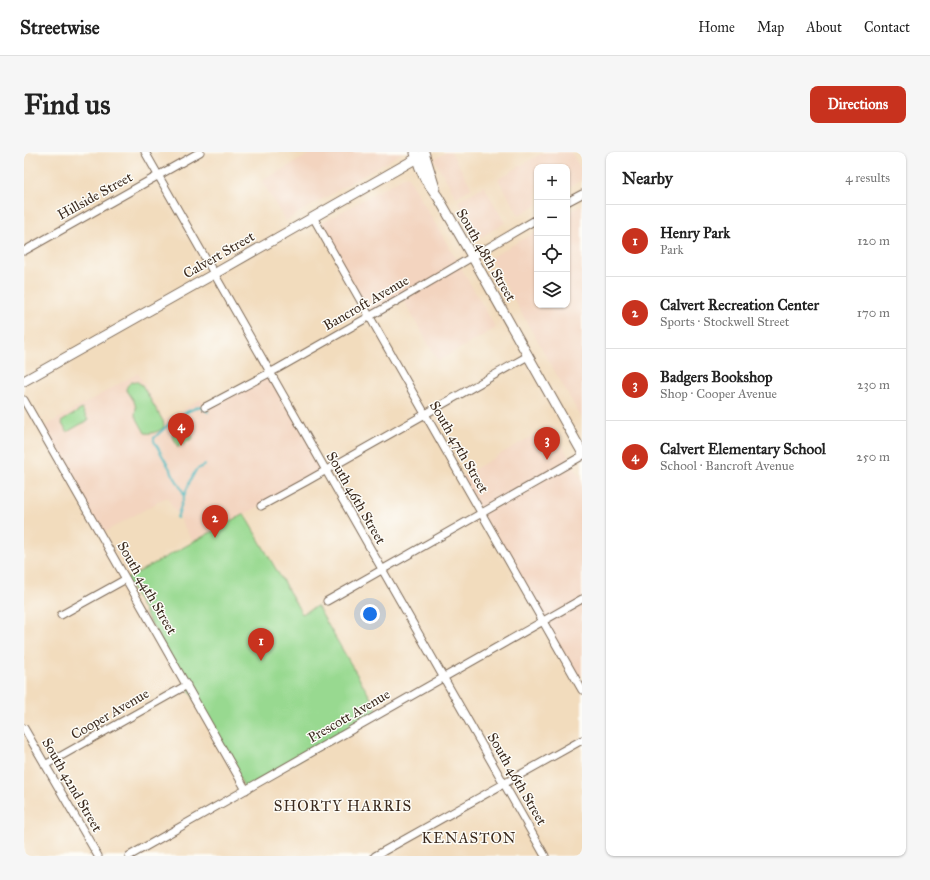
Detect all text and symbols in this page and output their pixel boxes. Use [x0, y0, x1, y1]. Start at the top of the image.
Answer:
text: Streetwise [20, 16, 100, 39]
text: Home [698, 19, 735, 36]
text: Map [757, 19, 784, 36]
text: About [806, 19, 842, 36]
text: Contact [864, 19, 910, 36]
button: Directions [810, 86, 906, 123]
text: Find us [24, 87, 110, 122]
map controls [534, 164, 570, 308]
button: + [534, 164, 570, 200]
street label: Hillside Street [55, 168, 135, 224]
text: Nearby [622, 168, 673, 189]
text: 4 results [845, 170, 890, 186]
button: − [534, 200, 570, 236]
street label: South 48th Street [453, 206, 519, 304]
text: Henry Park [660, 224, 730, 242]
street label: Calvert Street [180, 228, 258, 282]
text: 1 [632, 233, 638, 249]
text: 120 m [857, 233, 890, 249]
button: locate [534, 236, 570, 272]
text: Park [660, 242, 684, 258]
street label: Bancroft Avenue [320, 272, 412, 334]
button: layers [534, 272, 570, 308]
text: Calvert Recreation Center [660, 296, 819, 314]
text: 2 [632, 305, 638, 321]
text: 170 m [857, 305, 890, 321]
text: Sports · Stockwell Street [660, 314, 789, 330]
text: Badgers Bookshop [660, 368, 772, 386]
text: 3 [632, 377, 638, 393]
text: 230 m [857, 377, 890, 393]
text: Shop · Cooper Avenue [660, 386, 777, 402]
street label: South 47th Street [426, 398, 492, 496]
pin: 4 [168, 413, 194, 446]
pin: 3 [534, 427, 560, 460]
text: Calvert Elementary School [660, 440, 826, 458]
street label: South 46th Street [323, 449, 389, 547]
text: 4 [631, 449, 639, 465]
text: 250 m [856, 449, 890, 465]
text: School · Bancroft Avenue [660, 458, 794, 474]
pin: 2 [202, 505, 228, 538]
street label: South 44th Street [113, 538, 181, 638]
your location [360, 604, 380, 624]
pin: 1 [248, 628, 274, 661]
street label: Cooper Avenue [68, 685, 152, 743]
street label: Prescott Avenue [305, 686, 393, 746]
street label: South 46th Street [484, 730, 550, 828]
street label: South 42nd Street [38, 735, 106, 835]
district label: SHORTY HARRIS [274, 797, 412, 815]
district label: KENASTON [422, 829, 516, 847]

